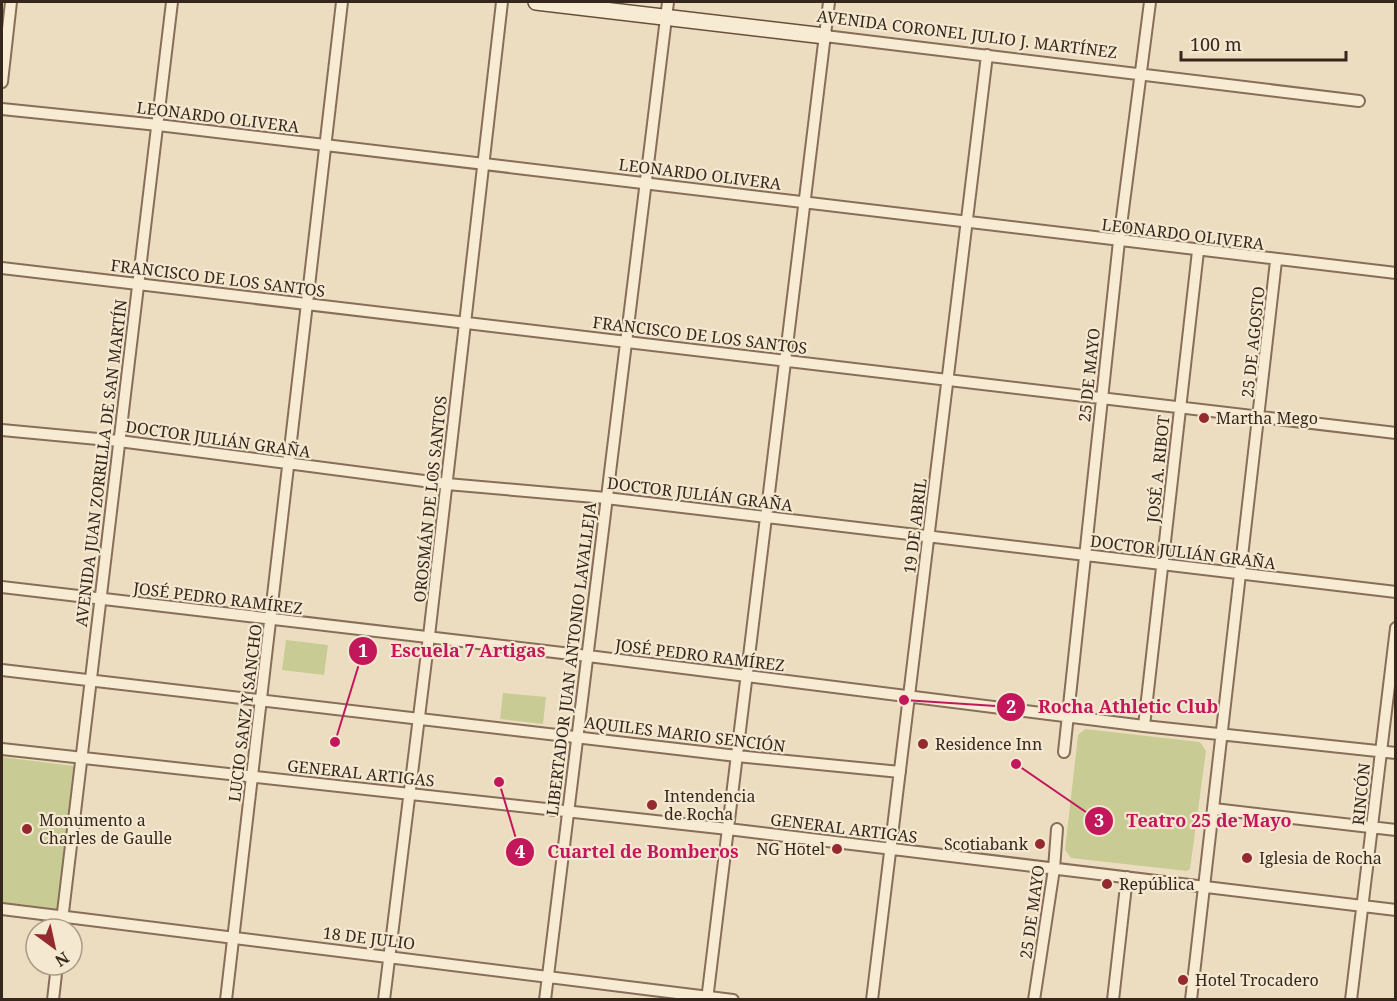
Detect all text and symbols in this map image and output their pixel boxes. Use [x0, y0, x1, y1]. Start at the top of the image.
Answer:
street label: AVENIDA CORONEL JULIO J. MARTÍNEZ [816, 5, 1118, 63]
scale bar [1181, 24, 1346, 62]
text: 100 m [1190, 32, 1242, 56]
street label: LEONARDO OLIVERA [135, 96, 301, 138]
street label: LEONARDO OLIVERA [617, 153, 783, 195]
street label: LEONARDO OLIVERA [1100, 213, 1266, 255]
street label: FRANCISCO DE LOS SANTOS [109, 254, 327, 302]
street label: 25 DE AGOSTO [1236, 285, 1270, 399]
street label: AVENIDA JUAN ZORRILLA DE SAN MARTÍN [70, 298, 132, 628]
street label: FRANCISCO DE LOS SANTOS [591, 311, 809, 359]
street label: 25 DE MAYO [1073, 327, 1105, 423]
street label: OROSMÁN DE LOS SANTOS [408, 395, 452, 603]
place label: Martha Mego [1216, 407, 1318, 429]
marker: Martha Mego [1197, 411, 1211, 425]
street label: JOSÉ A. RIBOT [1141, 414, 1175, 525]
street label: DOCTOR JULIÁN GRAÑA [124, 415, 313, 463]
street label: DOCTOR JULIÁN GRAÑA [606, 472, 795, 516]
street label: 19 DE ABRIL [898, 477, 932, 575]
street label: LIBERTADOR JUAN ANTONIO LAVALLEJA [541, 500, 601, 817]
street label: DOCTOR JULIÁN GRAÑA [1089, 530, 1278, 574]
street label: JOSÉ PEDRO RAMÍREZ [131, 577, 304, 619]
street label: LUCIO SANZ Y SANCHO [223, 623, 267, 803]
callout: Escuela 7 Artigas [348, 633, 557, 669]
street label: JOSÉ PEDRO RAMÍREZ [613, 634, 786, 676]
text: 1 [358, 638, 368, 662]
text: Escuela 7 Artigas [391, 638, 546, 662]
callout: Rocha Athletic Club [996, 689, 1230, 725]
text: 2 [1006, 694, 1016, 718]
text: Rocha Athletic Club [1038, 694, 1218, 718]
street label: AQUILES MARIO SENCIÓN [583, 711, 787, 757]
place label: Residence Inn [935, 733, 1042, 755]
marker: Residence Inn [916, 737, 930, 751]
street label: GENERAL ARTIGAS [286, 754, 436, 792]
street label: RINCÓN [1347, 762, 1375, 826]
place label: Intendencia de Rocha [664, 785, 755, 825]
marker: Intendencia de Rocha [645, 798, 659, 812]
callout: Teatro 25 de Mayo [1084, 803, 1303, 839]
street label: GENERAL ARTIGAS [769, 808, 919, 848]
text: 3 [1094, 808, 1104, 832]
text: Teatro 25 de Mayo [1126, 808, 1292, 832]
place label: Monumento a Charles de Gaulle [39, 809, 172, 849]
marker: Monumento a Charles de Gaulle [20, 822, 34, 836]
place label: Scotiabank [944, 833, 1029, 855]
callout: Cuartel de Bomberos [505, 834, 750, 870]
marker: Scotiabank [1033, 837, 1047, 851]
place label: NG Hotel [756, 838, 825, 860]
text: 4 [515, 839, 525, 863]
text: Cuartel de Bomberos [547, 839, 739, 863]
marker: NG Hotel [830, 842, 844, 856]
place label: Iglesia de Rocha [1259, 847, 1382, 869]
marker: Iglesia de Rocha [1240, 851, 1254, 865]
street label: 25 DE MAYO [1015, 864, 1049, 960]
place label: República [1119, 873, 1195, 895]
marker: República [1100, 877, 1114, 891]
north arrow [24, 917, 84, 977]
street label: 18 DE JULIO [322, 921, 416, 955]
text: N [51, 947, 73, 972]
place label: Hotel Trocadero [1195, 969, 1319, 991]
marker: Hotel Trocadero [1176, 973, 1190, 987]

